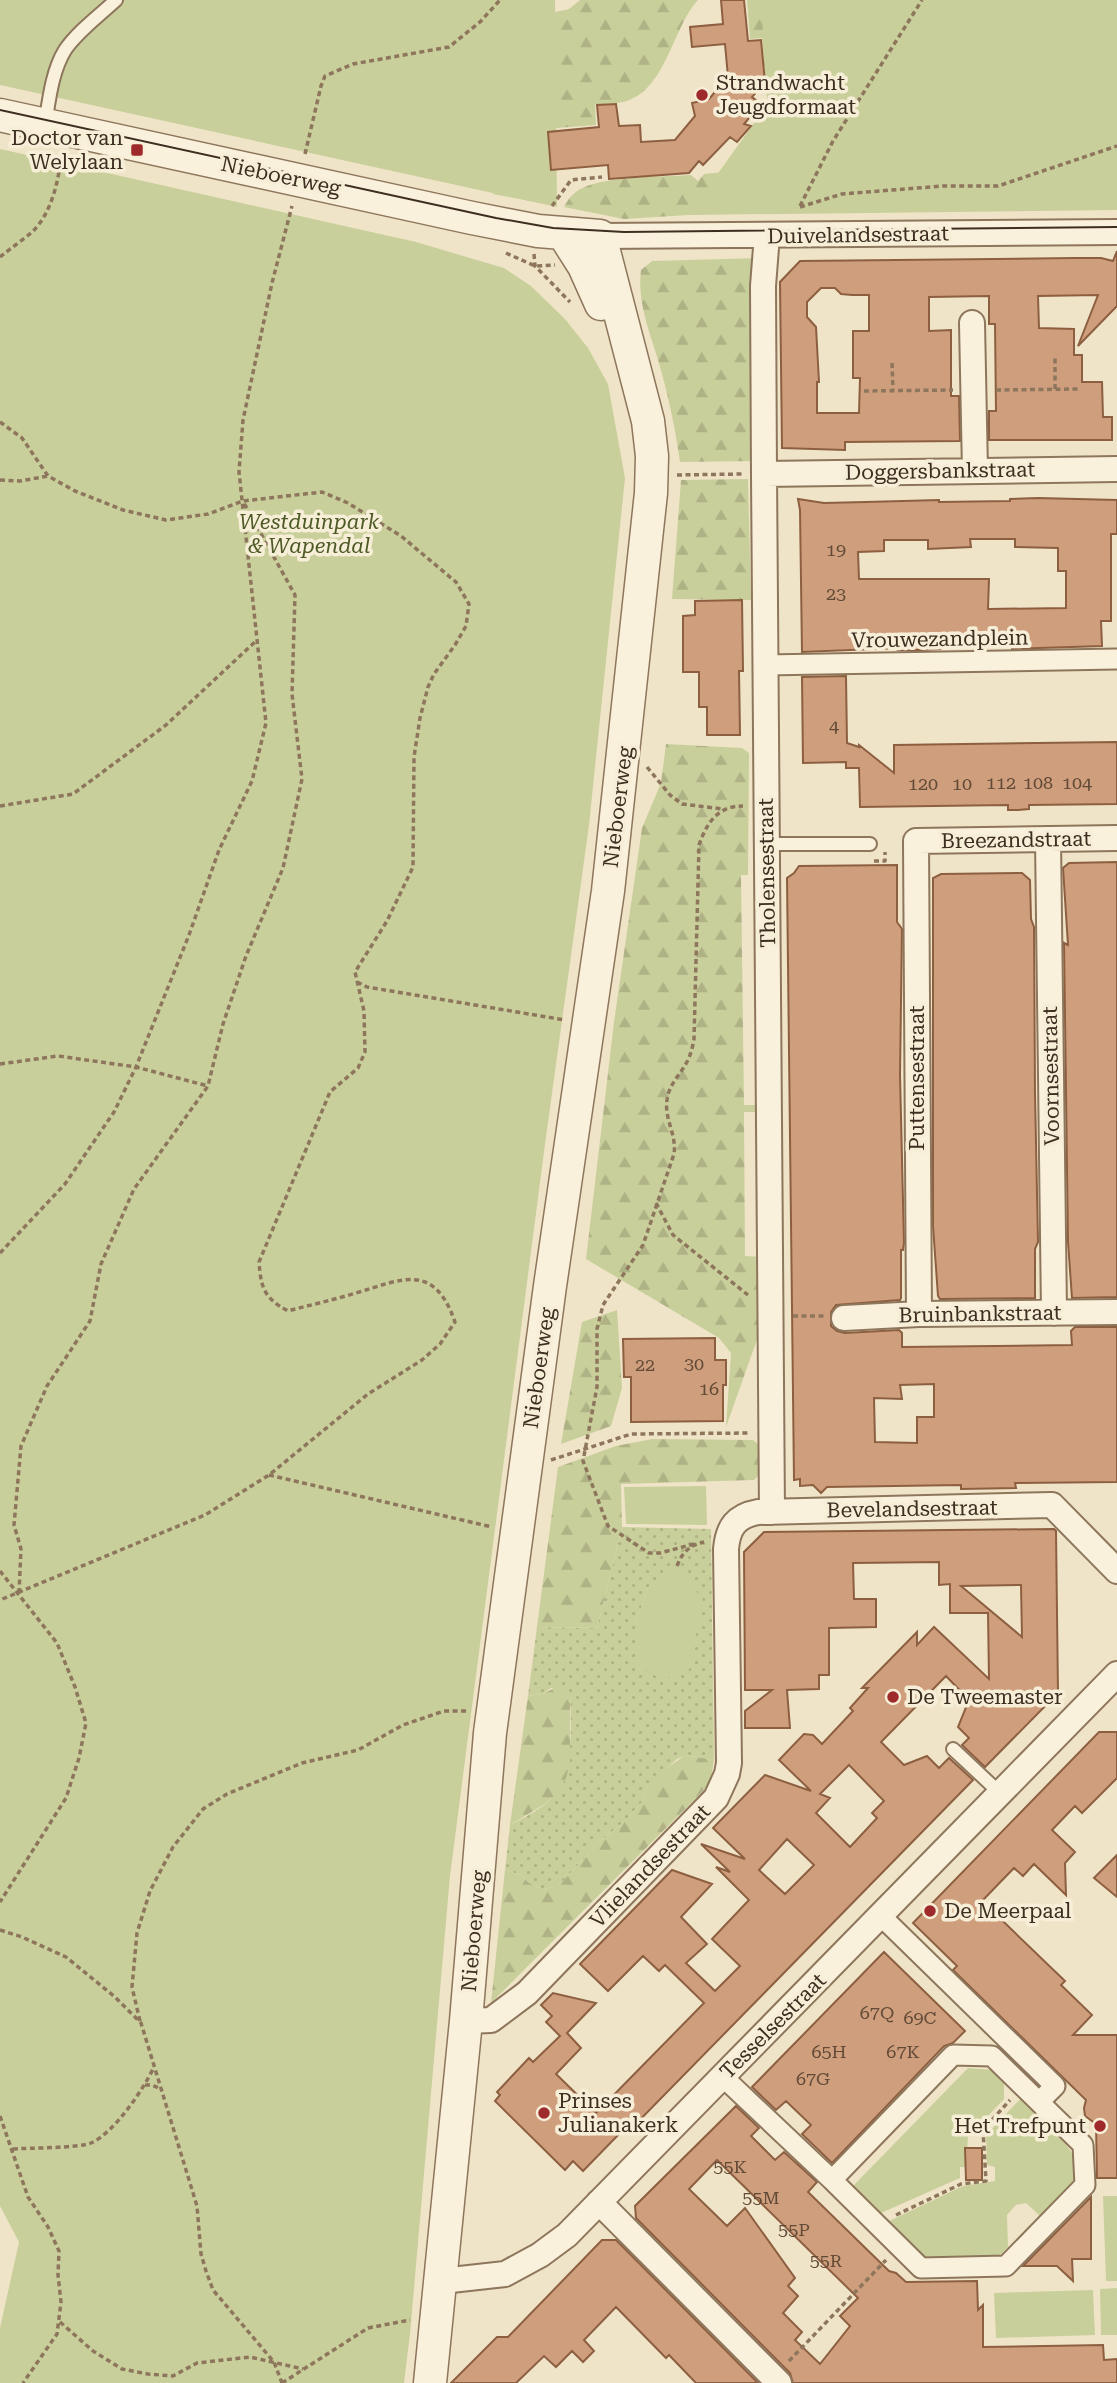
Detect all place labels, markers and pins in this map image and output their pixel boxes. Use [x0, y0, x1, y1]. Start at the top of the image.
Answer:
place label: Strandwacht Jeugdformaat [716, 71, 856, 119]
marker: Strandwacht Jeugdformaat [694, 87, 710, 103]
place label: Doctor van Welylaan [11, 126, 123, 174]
marker: Doctor van Welylaan [129, 142, 145, 158]
place label: De Tweemaster [907, 1685, 1063, 1709]
marker: De Tweemaster [885, 1689, 901, 1705]
place label: De Meerpaal [944, 1899, 1072, 1923]
marker: De Meerpaal [922, 1903, 938, 1919]
place label: Prinses Julianakerk [558, 2089, 678, 2137]
marker: Prinses Julianakerk [536, 2105, 552, 2121]
place label: Het Trefpunt [954, 2114, 1086, 2138]
marker: Het Trefpunt [1092, 2118, 1108, 2134]

